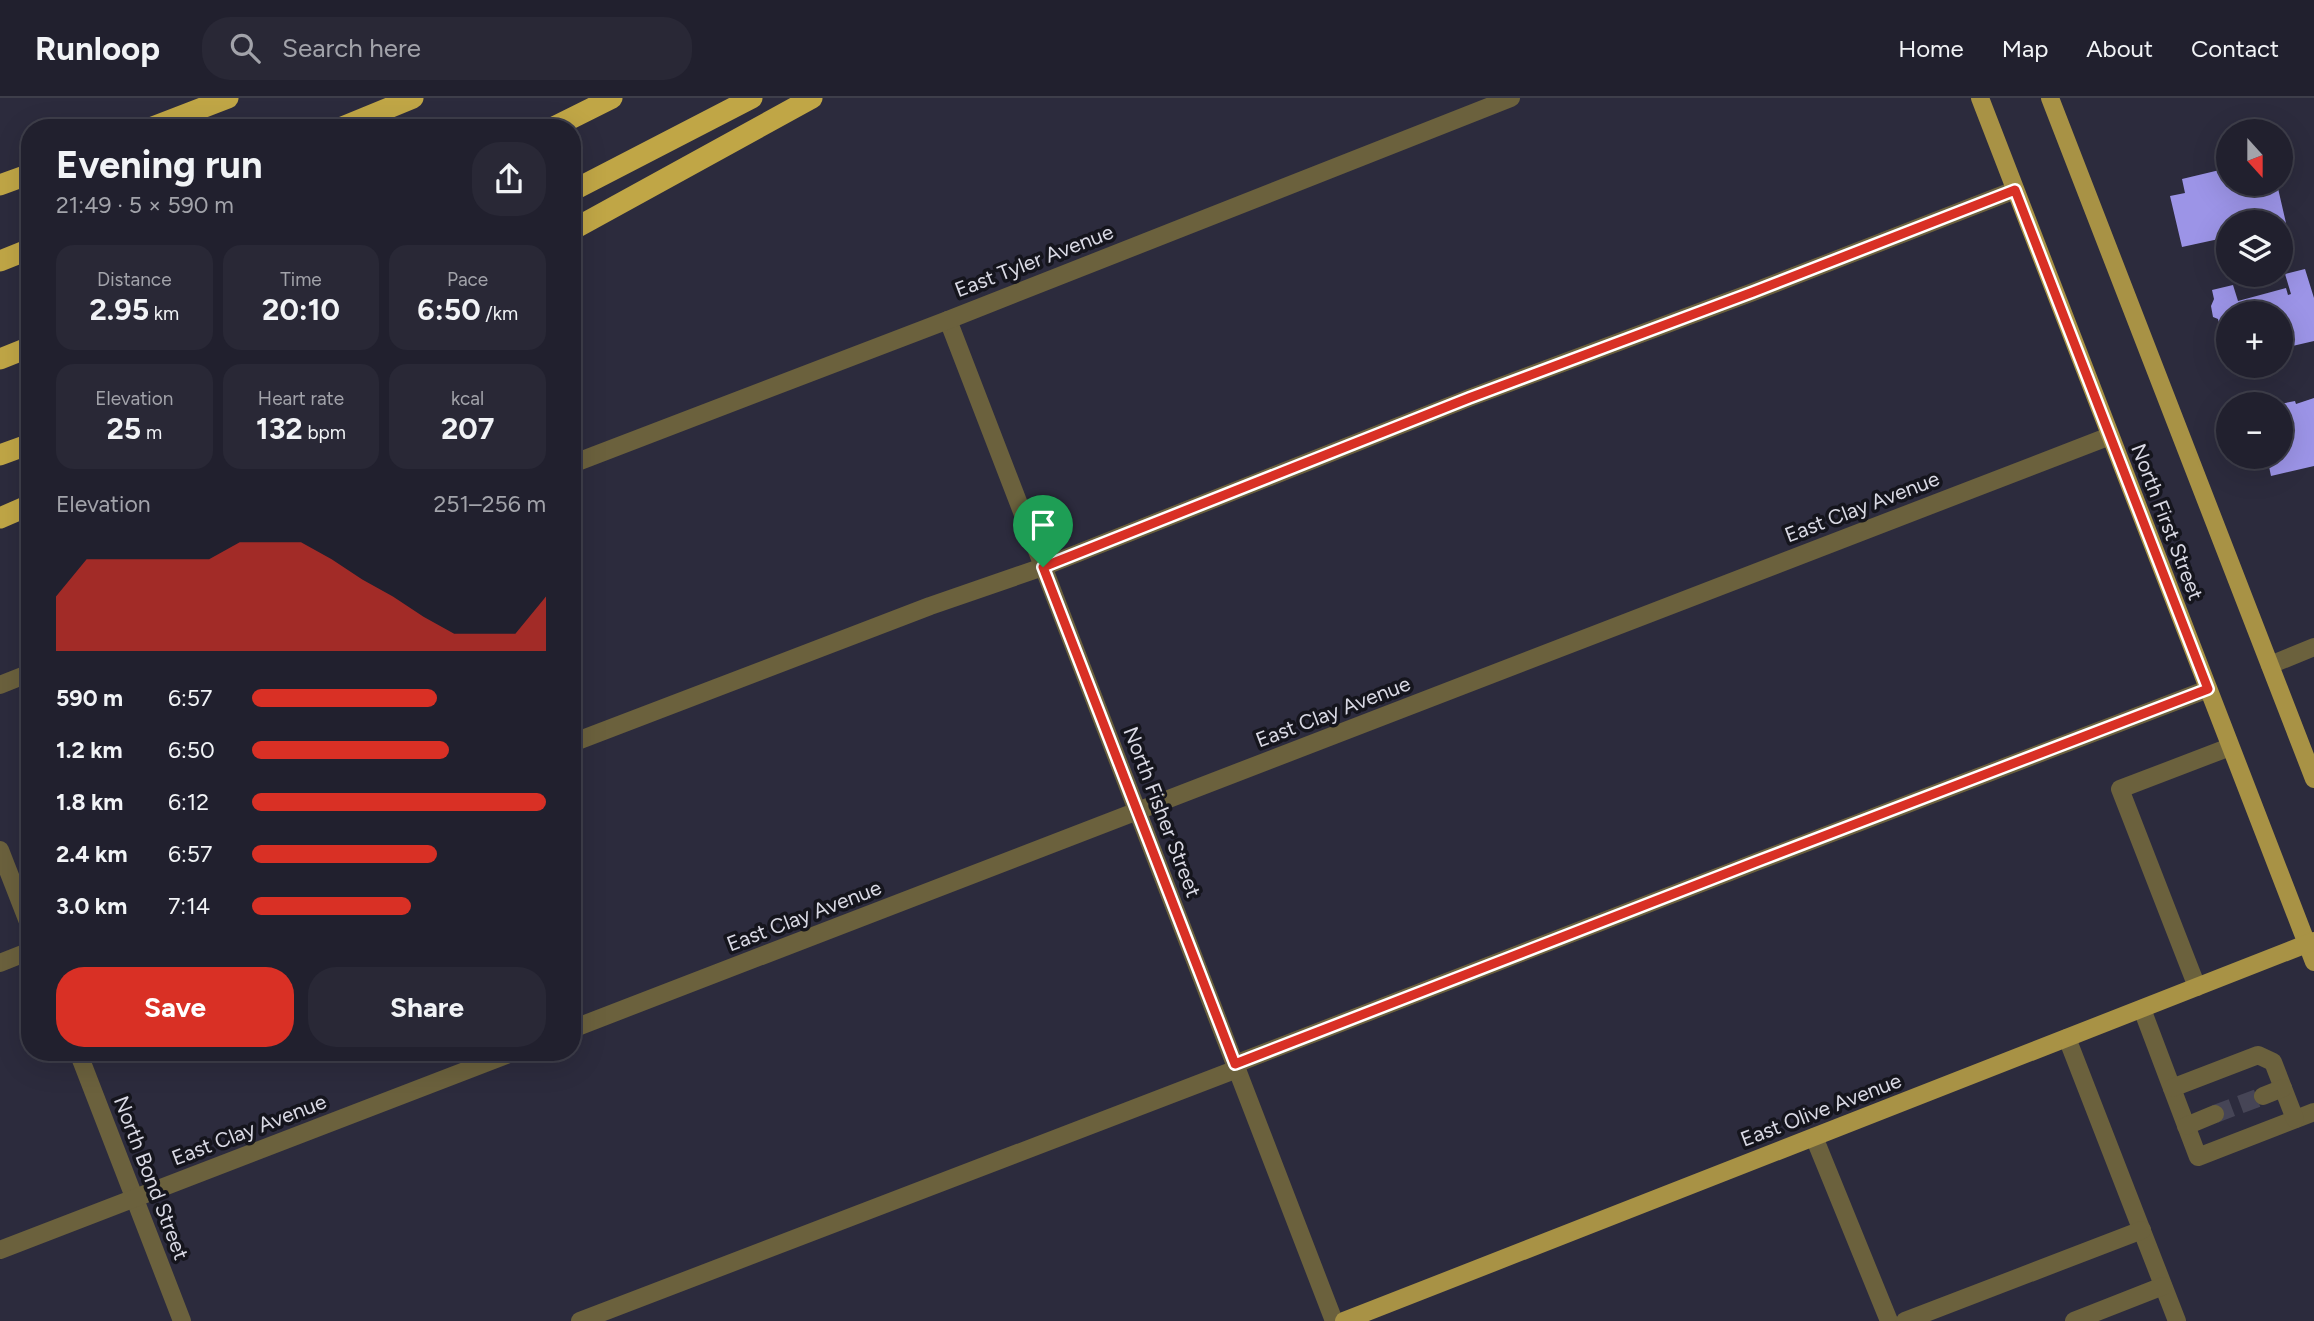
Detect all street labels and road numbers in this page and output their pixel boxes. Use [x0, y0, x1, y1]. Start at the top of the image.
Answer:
street label: East Tyler Avenue [951, 219, 1117, 302]
street label: North First Street [2126, 440, 2209, 604]
street label: East Clay Avenue [1781, 466, 1943, 548]
street label: East Clay Avenue [1252, 671, 1414, 753]
street label: North Fisher Street [1118, 723, 1207, 901]
street label: East Clay Avenue [723, 875, 885, 957]
street label: East Olive Avenue [1737, 1067, 1905, 1152]
street label: East Clay Avenue [168, 1089, 330, 1171]
street label: North Bond Street [109, 1092, 194, 1263]

